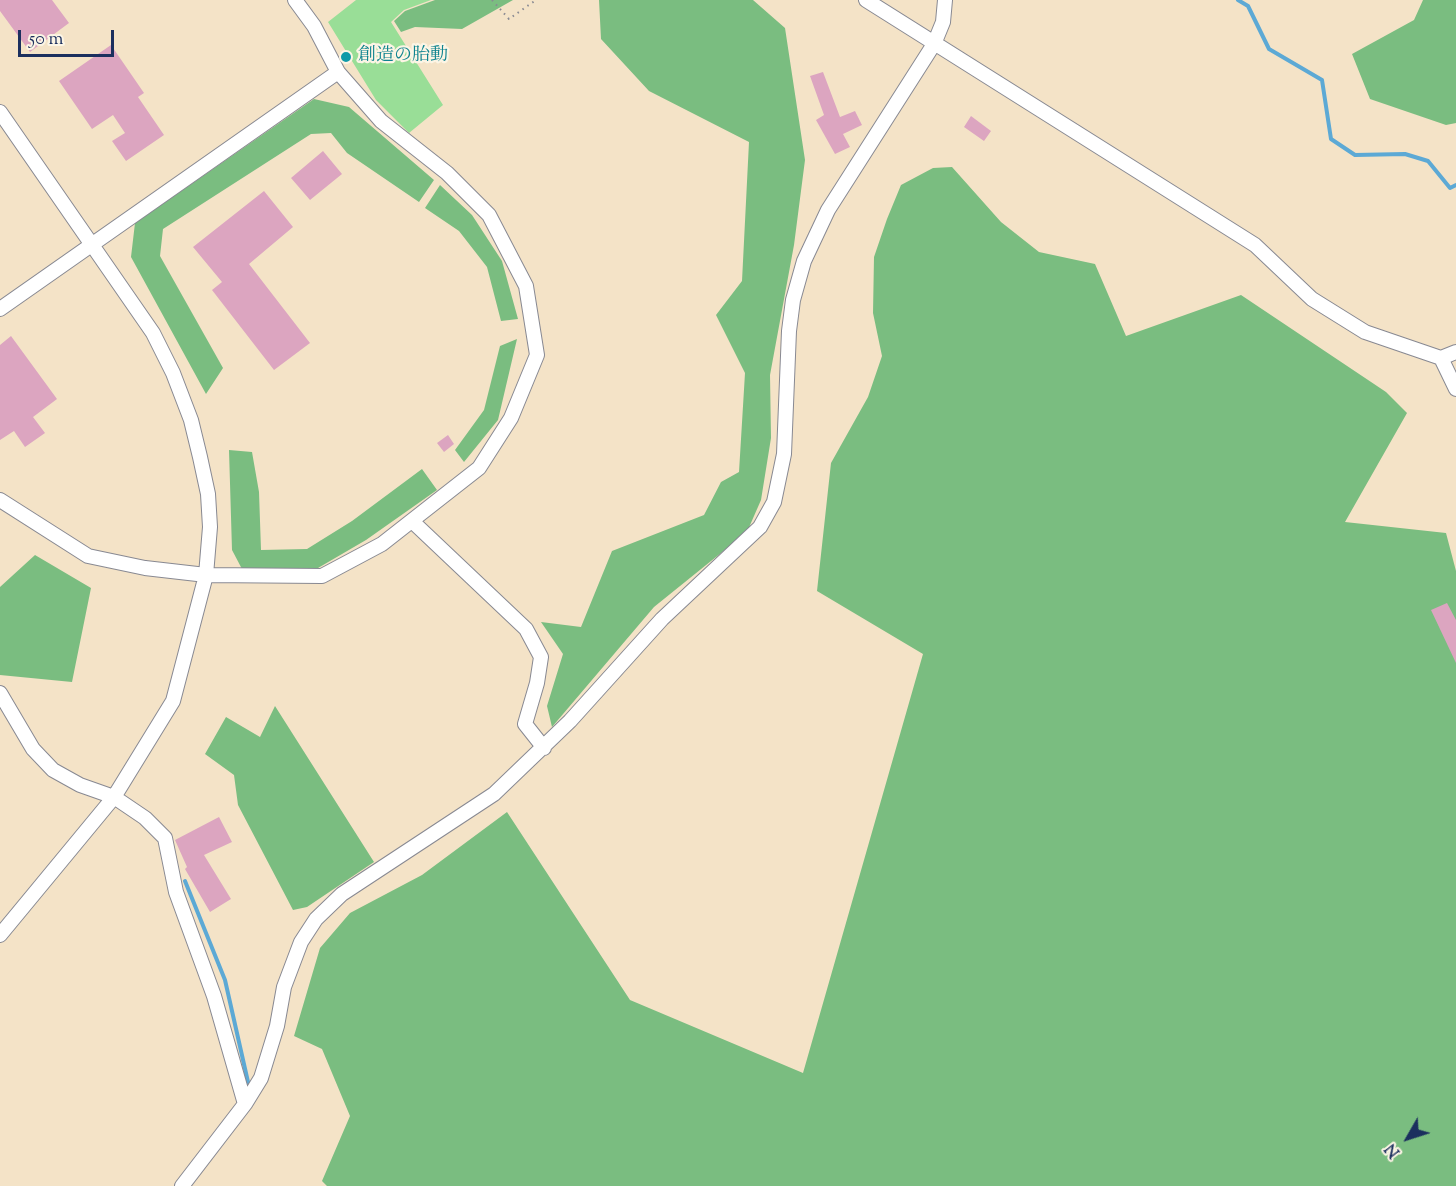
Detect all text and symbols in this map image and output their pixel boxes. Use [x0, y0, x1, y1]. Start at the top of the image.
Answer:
scale bar [21, 18, 117, 56]
text: 50 m [29, 27, 63, 53]
place label: 創造の胎動 [358, 46, 448, 68]
marker: 創造の胎動 [339, 50, 353, 64]
north arrow [1378, 1108, 1438, 1168]
text: N [1381, 1137, 1407, 1162]

